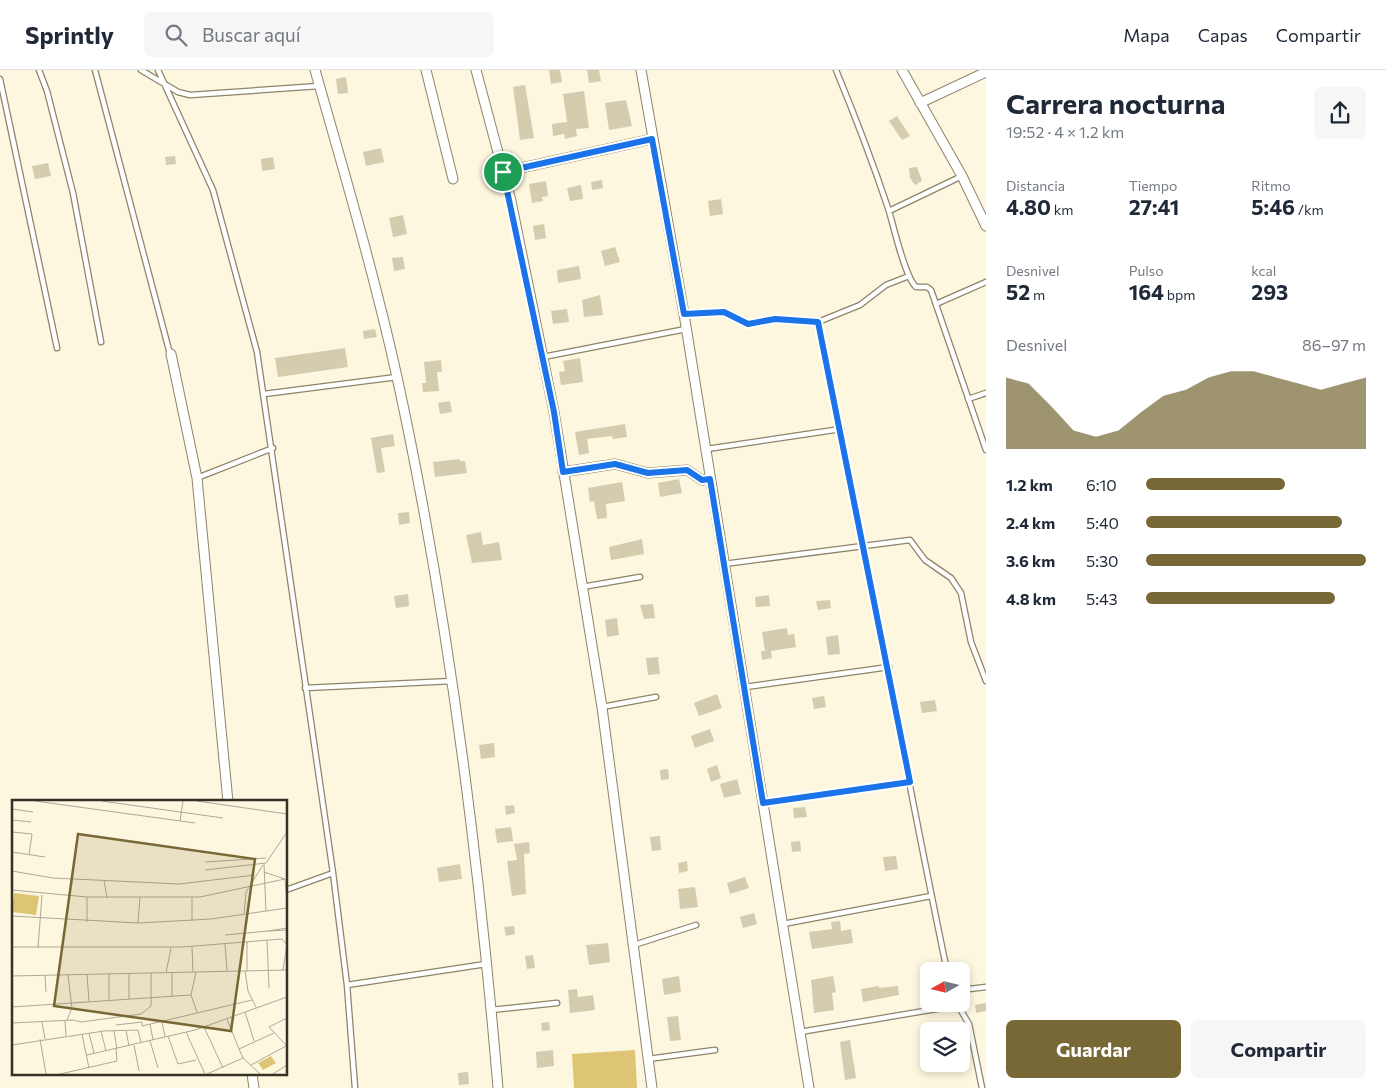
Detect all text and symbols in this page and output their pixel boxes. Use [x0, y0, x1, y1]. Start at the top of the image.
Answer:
search box [144, 12, 494, 57]
text: Sprintly [25, 20, 114, 49]
icon: search [162, 21, 190, 49]
text: Buscar aquí [202, 23, 301, 46]
text: Mapa [1123, 24, 1170, 46]
text: Capas [1198, 24, 1248, 46]
text: Compartir [1276, 24, 1361, 46]
text: Carrera nocturna [1006, 86, 1226, 120]
button: share [1314, 87, 1366, 139]
text: 19:52 · 4 × 1.2 km [1006, 122, 1124, 141]
pin [482, 151, 524, 193]
icon: arrive [489, 158, 517, 186]
text: Distancia [1006, 177, 1065, 194]
text: Tiempo [1129, 177, 1177, 194]
text: Ritmo [1251, 177, 1291, 194]
text: 4.80 [1006, 194, 1051, 219]
text: 27:41 [1129, 194, 1179, 219]
text: 5:46 [1251, 194, 1295, 219]
text: km [1051, 201, 1074, 218]
text: /km [1295, 201, 1324, 218]
text: Desnivel [1006, 262, 1060, 279]
text: Pulso [1129, 262, 1164, 279]
text: kcal [1251, 262, 1276, 279]
text: 52 [1006, 279, 1030, 304]
text: 164 [1129, 279, 1164, 304]
text: 293 [1251, 279, 1288, 304]
text: m [1030, 286, 1045, 303]
text: bpm [1164, 286, 1195, 303]
text: Desnivel [1006, 335, 1067, 354]
text: 86–97 m [1302, 335, 1366, 354]
text: 1.2 km [1006, 475, 1053, 494]
text: 6:10 [1086, 475, 1117, 494]
text: 2.4 km [1006, 513, 1055, 532]
text: 5:40 [1086, 513, 1119, 532]
text: 3.6 km [1006, 551, 1055, 570]
text: 5:30 [1086, 551, 1119, 570]
text: 4.8 km [1006, 589, 1056, 608]
text: 5:43 [1086, 589, 1118, 608]
inset map [12, 800, 288, 1076]
north arrow [920, 962, 970, 1012]
map controls [920, 962, 970, 1072]
button: Guardar [1006, 1020, 1181, 1078]
button: Compartir [1191, 1020, 1366, 1078]
button: layers [920, 1022, 970, 1072]

